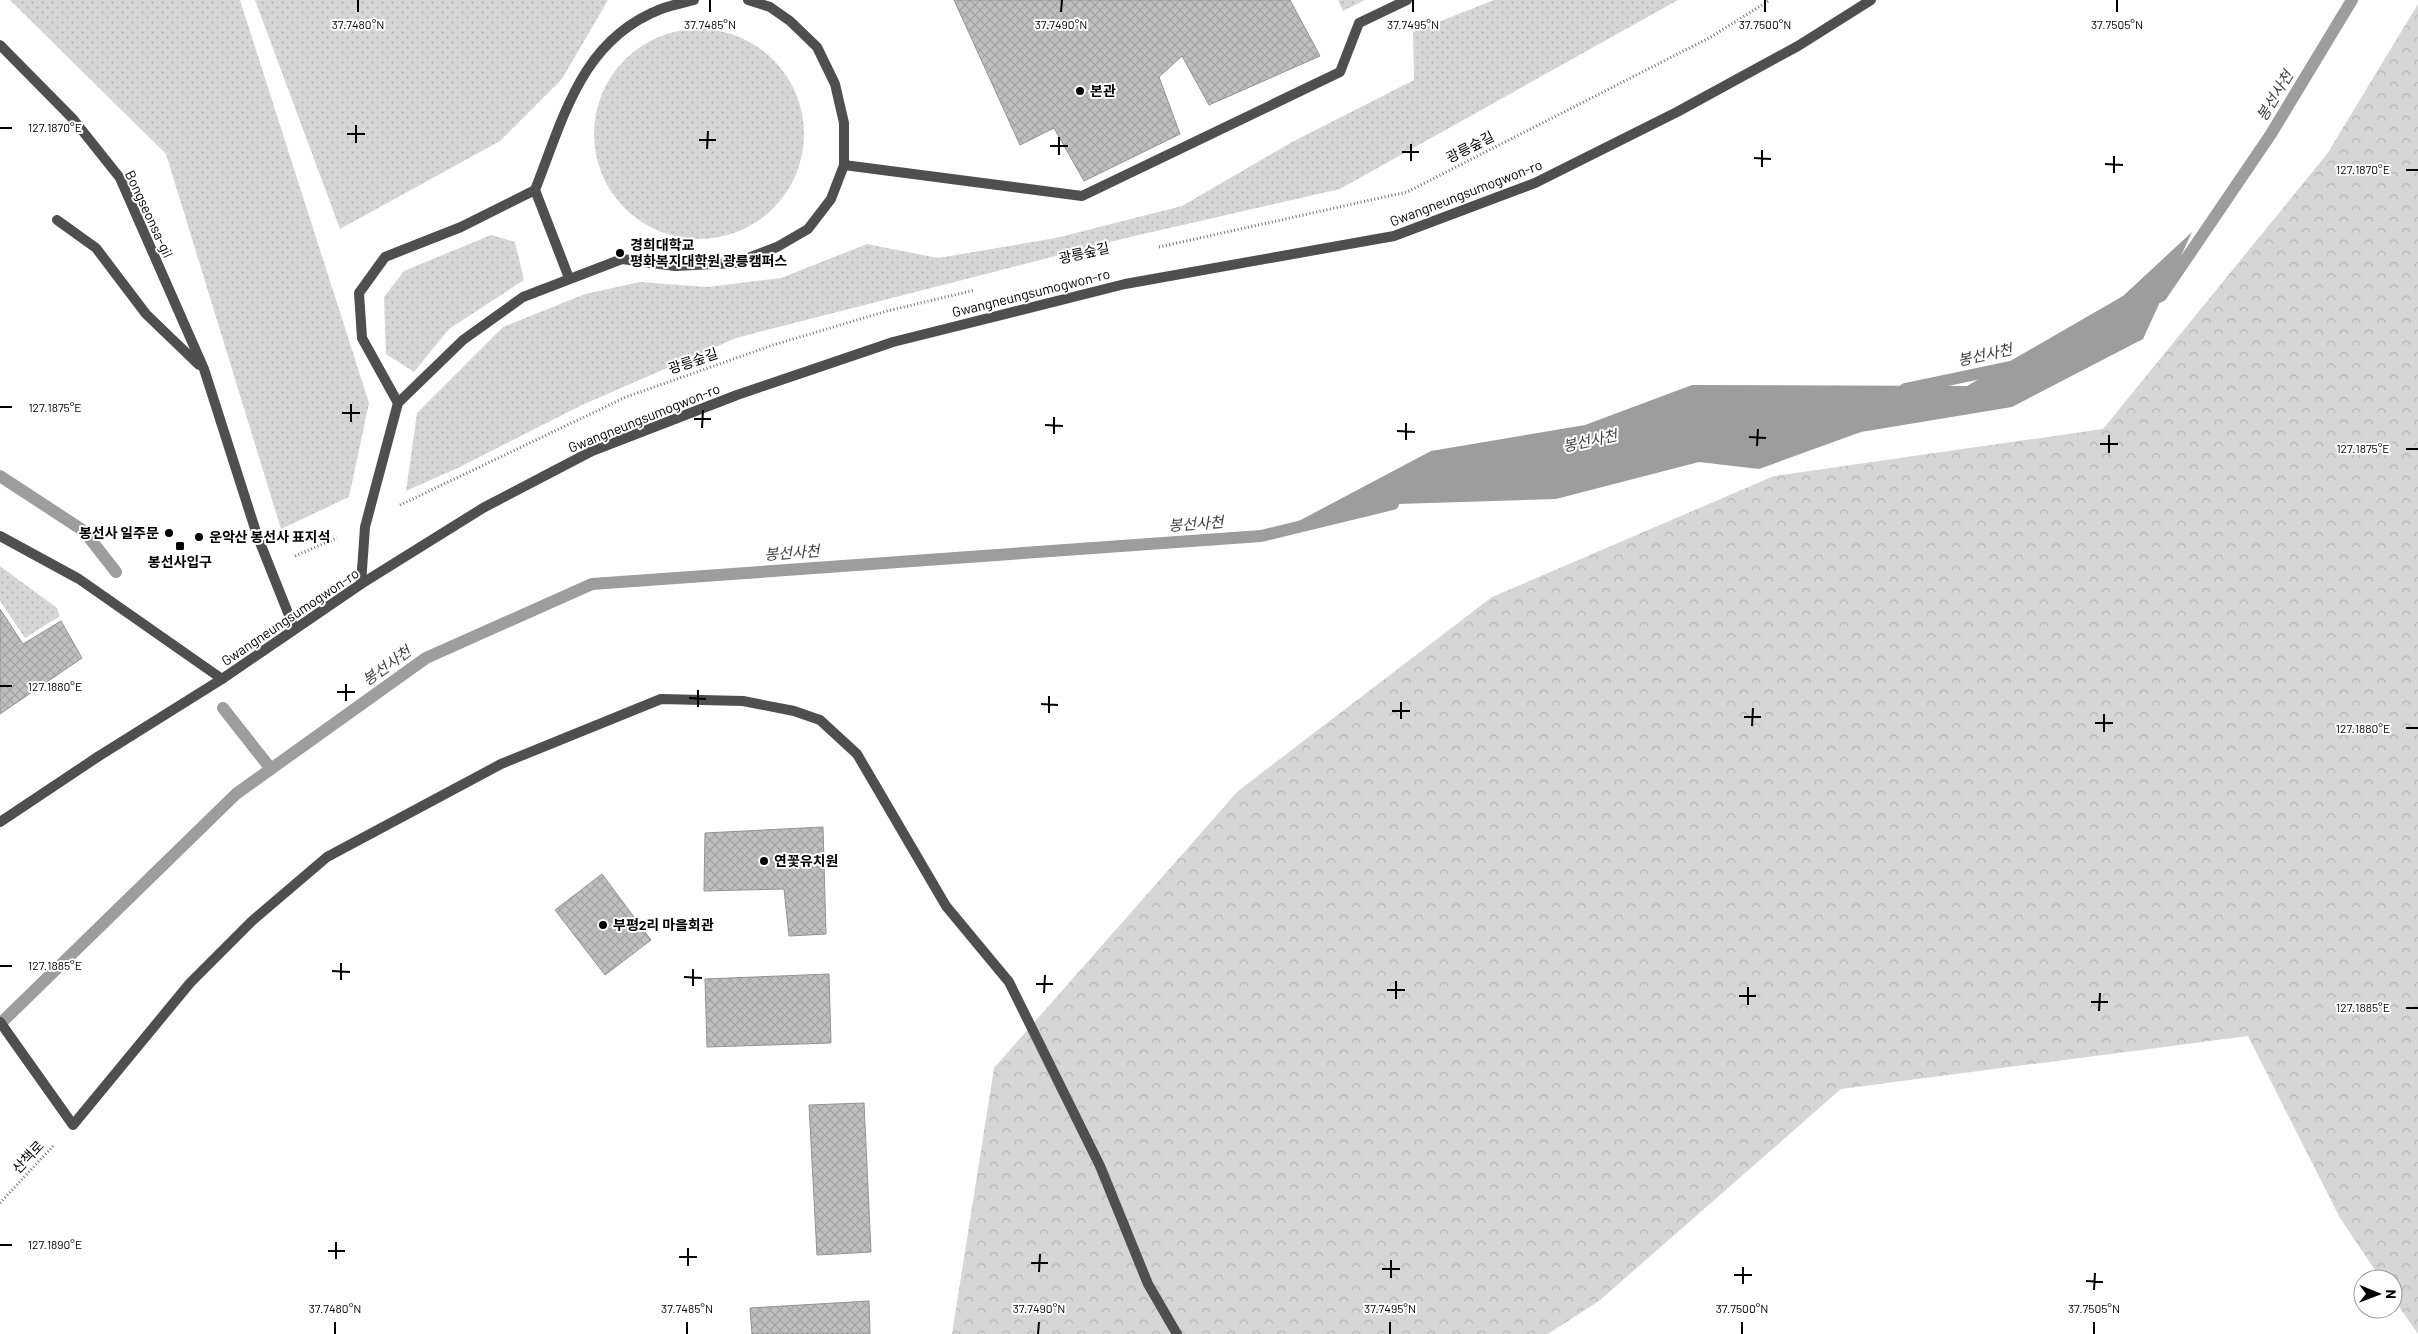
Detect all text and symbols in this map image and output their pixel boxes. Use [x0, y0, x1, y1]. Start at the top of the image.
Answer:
text: 37.7480°N [332, 17, 384, 31]
text: 37.7485°N [684, 17, 736, 31]
text: 37.7490°N [1035, 17, 1087, 31]
text: 37.7495°N [1387, 17, 1439, 31]
text: 37.7500°N [1739, 17, 1791, 31]
text: 37.7505°N [2091, 17, 2143, 31]
water label: 봉선사천 [2252, 65, 2297, 124]
place label: 본관 [1090, 82, 1116, 99]
marker: 본관 [1074, 85, 1086, 97]
text: 127.1870°E [28, 120, 82, 134]
street label: 광릉숲길 [1443, 127, 1497, 166]
street label: Gwangneungsumogwon-ro [1387, 156, 1544, 229]
text: 127.1870°E [2336, 162, 2390, 176]
street label: Bongseonsa-gil [122, 167, 177, 260]
place label: 경희대학교 평화복지대학원 광릉캠퍼스 [630, 236, 787, 269]
street label: 광릉숲길 [1057, 238, 1111, 267]
marker: 경희대학교 평화복지대학원 광릉캠퍼스 [614, 247, 626, 259]
street label: Gwangneungsumogwon-ro [950, 265, 1112, 320]
water label: 봉선사천 [1956, 339, 2016, 369]
street label: 광릉숲길 [666, 344, 720, 377]
street label: Gwangneungsumogwon-ro [566, 379, 722, 456]
text: 127.1875°E [28, 400, 82, 414]
water label: 봉선사천 [1561, 425, 1621, 455]
text: 127.1875°E [2336, 441, 2390, 455]
water label: 봉선사천 [1168, 512, 1226, 534]
place label: 봉선사 일주문 [79, 524, 159, 541]
marker: 봉선사 일주문 [163, 527, 175, 539]
place label: 운악산 봉선사 표지석 [209, 528, 331, 545]
marker: 운악산 봉선사 표지석 [193, 531, 205, 543]
marker: 봉선사입구 [174, 540, 186, 552]
water label: 봉선사천 [764, 541, 822, 563]
place label: 봉선사입구 [148, 553, 212, 570]
street label: Gwangneungsumogwon-ro [218, 564, 362, 669]
water label: 봉선사천 [359, 640, 416, 689]
text: 127.1880°E [28, 679, 82, 693]
text: 127.1880°E [2336, 721, 2390, 735]
place label: 연꽃유치원 [774, 852, 838, 869]
marker: 연꽃유치원 [758, 855, 770, 867]
place label: 부평2리 마을회관 [613, 916, 714, 933]
marker: 부평2리 마을회관 [597, 919, 609, 931]
text: 127.1885°E [28, 958, 82, 972]
text: 127.1885°E [2336, 1000, 2390, 1014]
street label: 산책로 [8, 1137, 47, 1177]
text: 127.1890°E [28, 1237, 82, 1251]
north arrow [2353, 1269, 2403, 1319]
text: N [2383, 1289, 2400, 1299]
text: 37.7480°N [309, 1301, 361, 1315]
text: 37.7485°N [661, 1301, 713, 1315]
text: 37.7490°N [1013, 1301, 1065, 1315]
text: 37.7495°N [1364, 1301, 1416, 1315]
text: 37.7500°N [1716, 1301, 1768, 1315]
text: 37.7505°N [2068, 1301, 2120, 1315]

